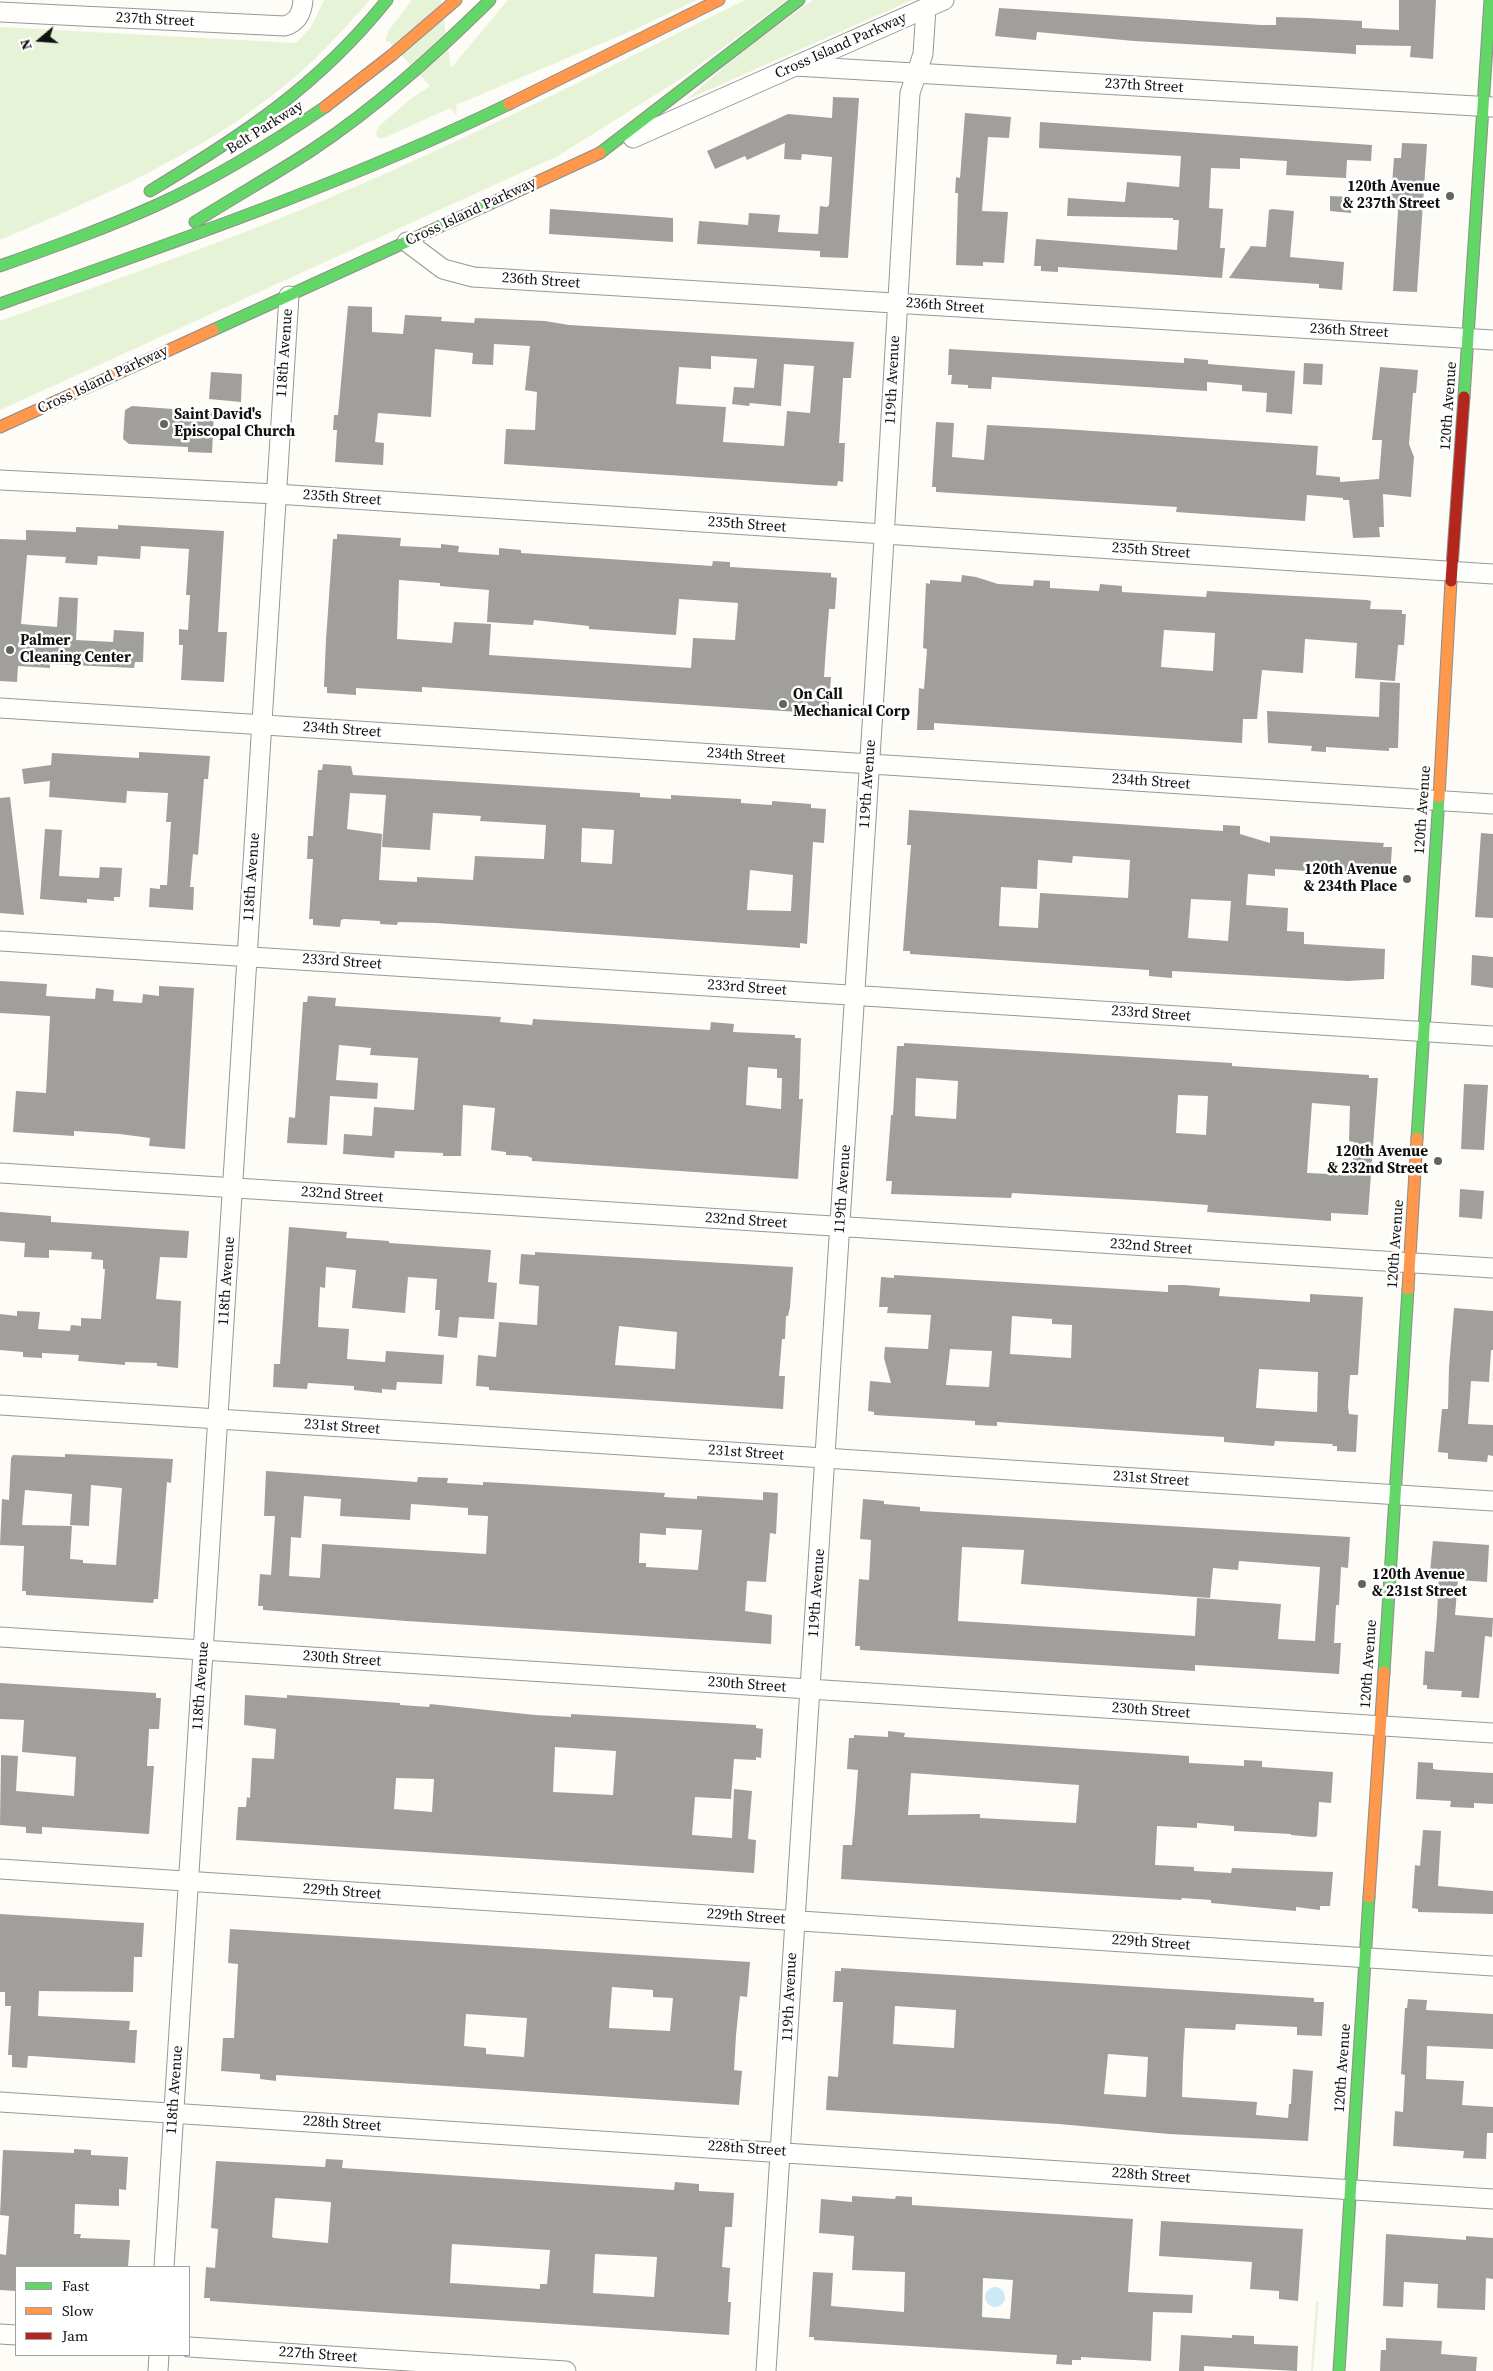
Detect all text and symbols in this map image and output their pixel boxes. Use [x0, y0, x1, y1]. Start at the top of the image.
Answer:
street label: 237th Street [115, 9, 195, 31]
street label: Cross Island Parkway [772, 9, 910, 83]
north arrow [15, 15, 65, 65]
text: N [15, 37, 37, 53]
street label: 237th Street [1104, 75, 1184, 97]
street label: Belt Parkway [223, 97, 307, 159]
street label: Cross Island Parkway [403, 174, 539, 250]
place label: 120th Avenue & 237th Street [1343, 178, 1440, 213]
marker: 120th Avenue & 237th Street [1444, 190, 1456, 202]
street label: 236th Street [501, 269, 581, 293]
street label: 236th Street [905, 294, 985, 318]
street label: 118th Avenue [273, 308, 297, 398]
street label: 236th Street [1309, 320, 1389, 342]
street label: 119th Avenue [882, 335, 904, 425]
street label: Cross Island Parkway [35, 342, 171, 418]
street label: 120th Avenue [1437, 361, 1461, 451]
place label: Saint David's Episcopal Church [174, 406, 295, 441]
marker: Saint David's Episcopal Church [158, 418, 170, 430]
street label: 235th Street [302, 486, 382, 510]
street label: 235th Street [707, 513, 787, 537]
street label: 235th Street [1111, 539, 1191, 563]
place label: Palmer Cleaning Center [20, 632, 131, 667]
marker: Palmer Cleaning Center [4, 644, 16, 656]
place label: On Call Mechanical Corp [793, 686, 910, 721]
marker: On Call Mechanical Corp [777, 698, 789, 710]
street label: 234th Street [302, 718, 382, 742]
street label: 119th Avenue [856, 739, 880, 829]
street label: 234th Street [706, 744, 786, 768]
street label: 120th Avenue [1411, 765, 1435, 855]
street label: 234th Street [1111, 770, 1191, 794]
street label: 118th Avenue [240, 832, 264, 922]
place label: 120th Avenue & 234th Place [1304, 861, 1397, 896]
marker: 120th Avenue & 234th Place [1401, 873, 1413, 885]
street label: 233rd Street [302, 950, 382, 974]
street label: 233rd Street [707, 976, 787, 1000]
street label: 233rd Street [1111, 1002, 1191, 1026]
place label: 120th Avenue & 232nd Street [1327, 1143, 1428, 1178]
street label: 119th Avenue [831, 1144, 855, 1234]
marker: 120th Avenue & 232nd Street [1432, 1155, 1444, 1167]
street label: 232nd Street [300, 1183, 384, 1207]
street label: 120th Avenue [1384, 1199, 1408, 1289]
street label: 232nd Street [704, 1209, 788, 1233]
street label: 232nd Street [1109, 1235, 1193, 1259]
street label: 118th Avenue [215, 1236, 239, 1326]
street label: 231st Street [303, 1415, 381, 1439]
street label: 231st Street [707, 1441, 785, 1465]
street label: 231st Street [1112, 1467, 1190, 1491]
street label: 119th Avenue [805, 1548, 829, 1638]
place label: 120th Avenue & 231st Street [1372, 1566, 1467, 1601]
marker: 120th Avenue & 231st Street [1356, 1578, 1368, 1590]
street label: 120th Avenue [1357, 1619, 1381, 1709]
street label: 118th Avenue [189, 1641, 213, 1731]
street label: 230th Street [302, 1647, 382, 1671]
street label: 230th Street [707, 1673, 787, 1697]
street label: 230th Street [1111, 1699, 1191, 1723]
street label: 229th Street [302, 1880, 382, 1904]
street label: 229th Street [706, 1905, 786, 1929]
street label: 229th Street [1111, 1931, 1191, 1955]
street label: 119th Avenue [779, 1952, 801, 2042]
street label: 120th Avenue [1331, 2023, 1355, 2113]
street label: 118th Avenue [163, 2045, 187, 2135]
street label: 228th Street [302, 2112, 382, 2136]
street label: 228th Street [707, 2137, 787, 2161]
street label: 228th Street [1111, 2164, 1191, 2188]
legend [15, 2266, 190, 2356]
text: Fast [62, 2275, 89, 2296]
text: Slow [62, 2300, 94, 2321]
text: Jam [62, 2325, 88, 2346]
street label: 227th Street [278, 2343, 358, 2367]

